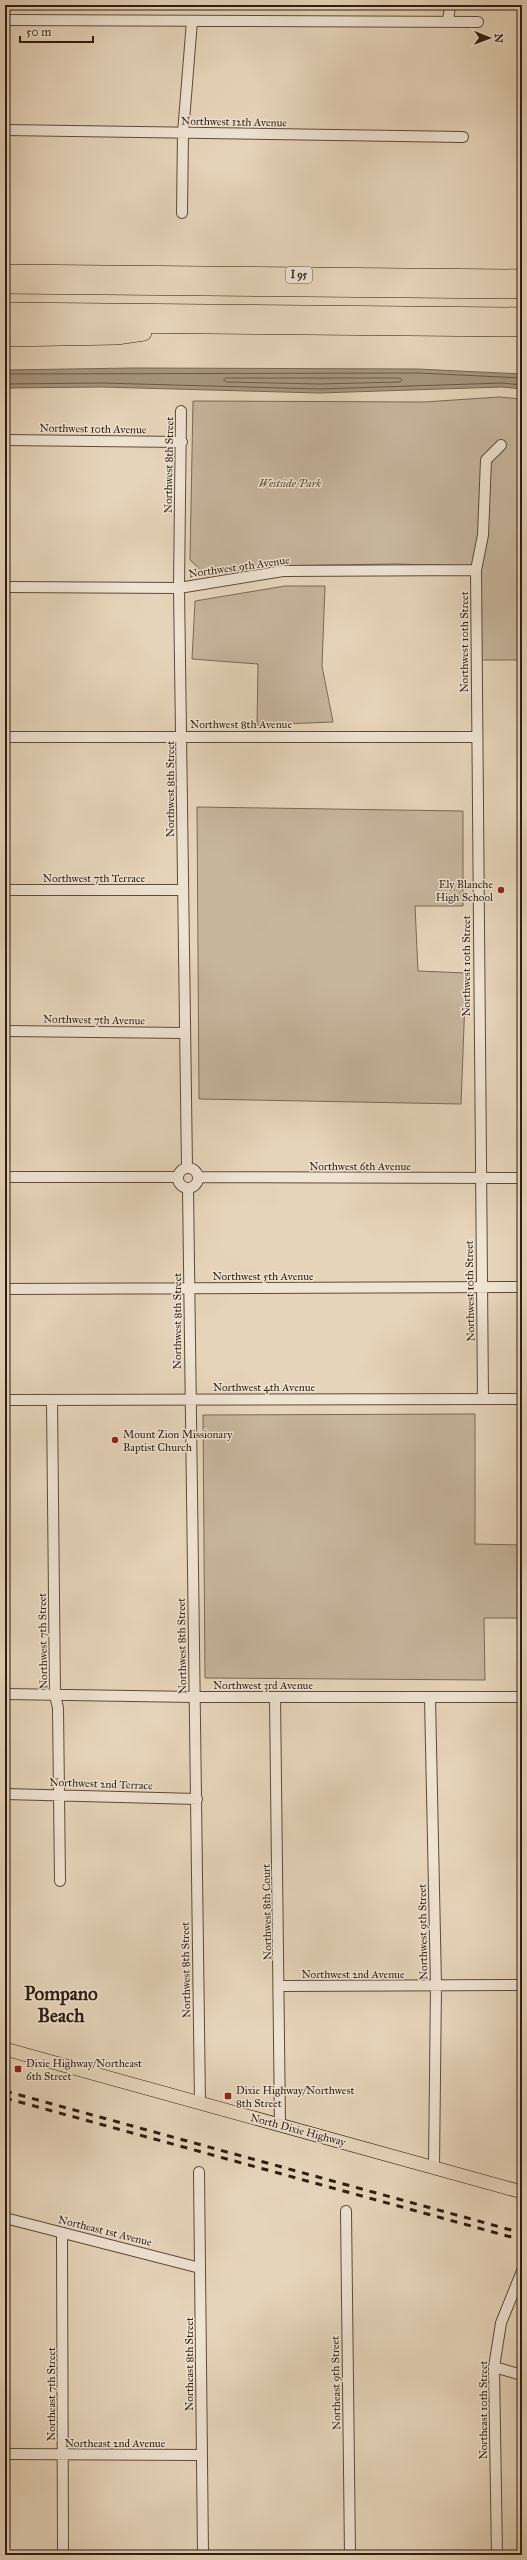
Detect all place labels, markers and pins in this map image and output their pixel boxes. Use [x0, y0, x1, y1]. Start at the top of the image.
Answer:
place label: Ely Blanche High School [436, 878, 493, 904]
marker: Ely Blanche High School [496, 885, 506, 895]
place label: Mount Zion Missionary Baptist Church [123, 1428, 233, 1454]
marker: Mount Zion Missionary Baptist Church [110, 1435, 120, 1445]
place label: Dixie Highway/Northeast 6th Street [26, 2057, 142, 2083]
marker: Dixie Highway/Northeast 6th Street [13, 2064, 23, 2074]
place label: Dixie Highway/Northwest 8th Street [236, 2084, 354, 2110]
marker: Dixie Highway/Northwest 8th Street [223, 2091, 233, 2101]

